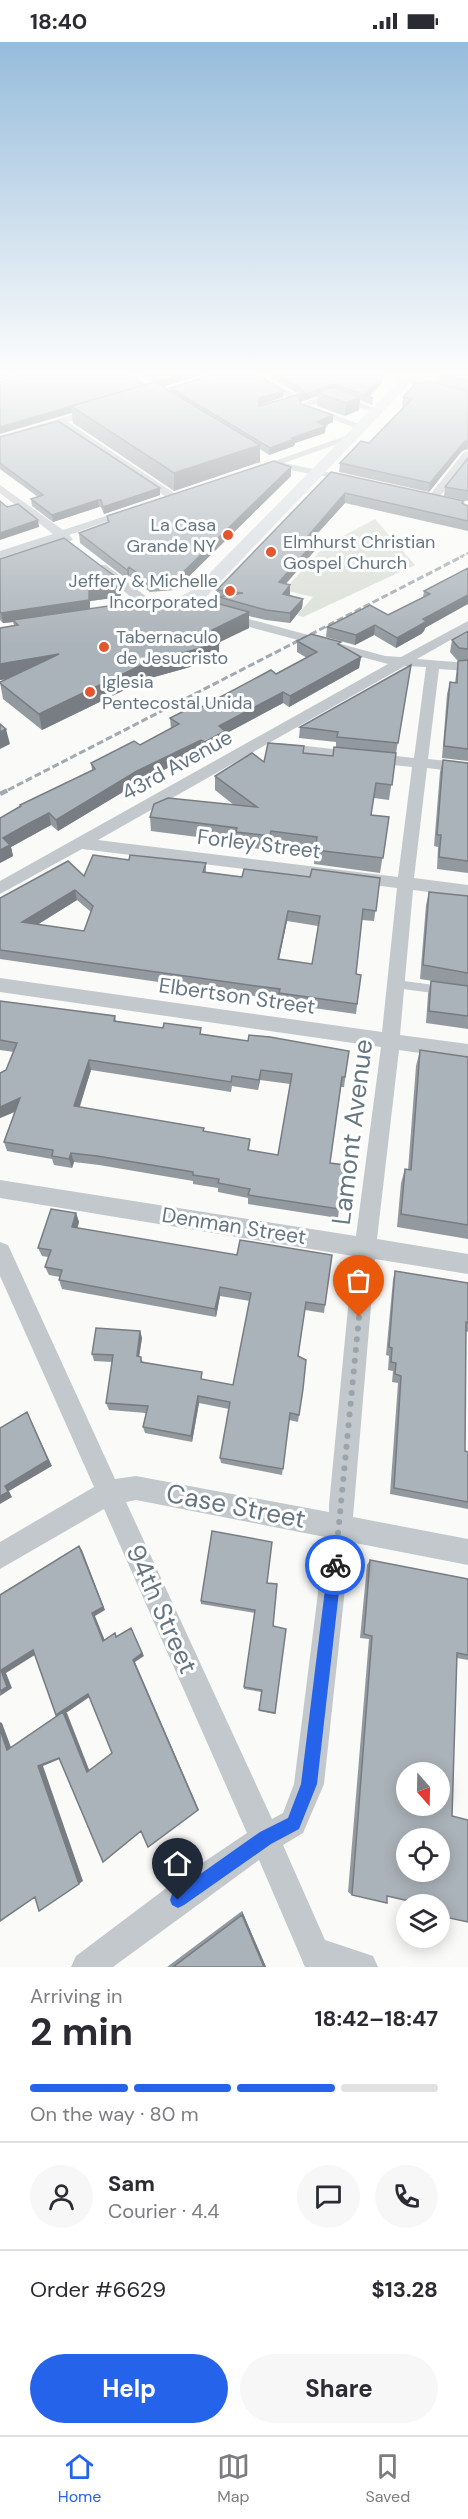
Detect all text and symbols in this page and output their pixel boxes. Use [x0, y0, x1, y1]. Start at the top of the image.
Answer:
text: 18:40 [30, 7, 87, 36]
place label: La Casa Grande NY [126, 513, 217, 558]
marker: La Casa Grande NY [221, 528, 235, 542]
place label: Elmhurst Christian Gospel Church [283, 530, 435, 575]
marker: Elmhurst Christian Gospel Church [264, 545, 278, 559]
place label: Jeffery & Michelle Incorporated [69, 569, 218, 614]
marker: Jeffery & Michelle Incorporated [223, 584, 237, 598]
place label: Tabernaculo de Jesucristo [116, 625, 228, 670]
marker: Tabernaculo de Jesucristo [97, 640, 111, 654]
place label: Iglesia Pentecostal Unida [102, 670, 252, 715]
marker: Iglesia Pentecostal Unida [83, 685, 97, 699]
street label: 43rd Avenue [117, 723, 237, 807]
street label: Forley Street [196, 823, 322, 865]
street label: Elbertson Street [157, 971, 317, 1021]
street label: Lamont Avenue [324, 1037, 380, 1227]
street label: Denman Street [160, 1201, 308, 1251]
pin [333, 1255, 384, 1317]
icon: bag [342, 1264, 375, 1297]
street label: Case Street [163, 1476, 309, 1536]
courier [305, 1535, 365, 1595]
street label: 94th Street [118, 1539, 206, 1679]
icon: bike [319, 1549, 352, 1582]
north arrow [396, 1762, 450, 1816]
map controls [396, 1762, 450, 1948]
button: locate [396, 1828, 450, 1882]
pin [152, 1838, 203, 1900]
icon: home [161, 1847, 194, 1880]
button: layers [396, 1894, 450, 1948]
text: Arriving in [30, 1983, 122, 2009]
text: 18:42–18:47 [315, 2004, 438, 2033]
text: 2 min [30, 2006, 133, 2057]
text: On the way · 80 m [30, 2101, 198, 2127]
button: person [30, 2165, 93, 2228]
button: chat [297, 2165, 360, 2228]
button: phone [375, 2165, 438, 2228]
text: Sam [108, 2169, 155, 2198]
text: Courier · 4.4 [108, 2198, 219, 2224]
text: Order #6629 [30, 2275, 166, 2304]
text: $13.28 [371, 2275, 438, 2304]
button: Help [30, 2354, 228, 2423]
button: Share [240, 2354, 438, 2423]
tab: Home [58, 2450, 101, 2507]
tab: Map [217, 2450, 250, 2507]
tab: Saved [365, 2450, 410, 2507]

